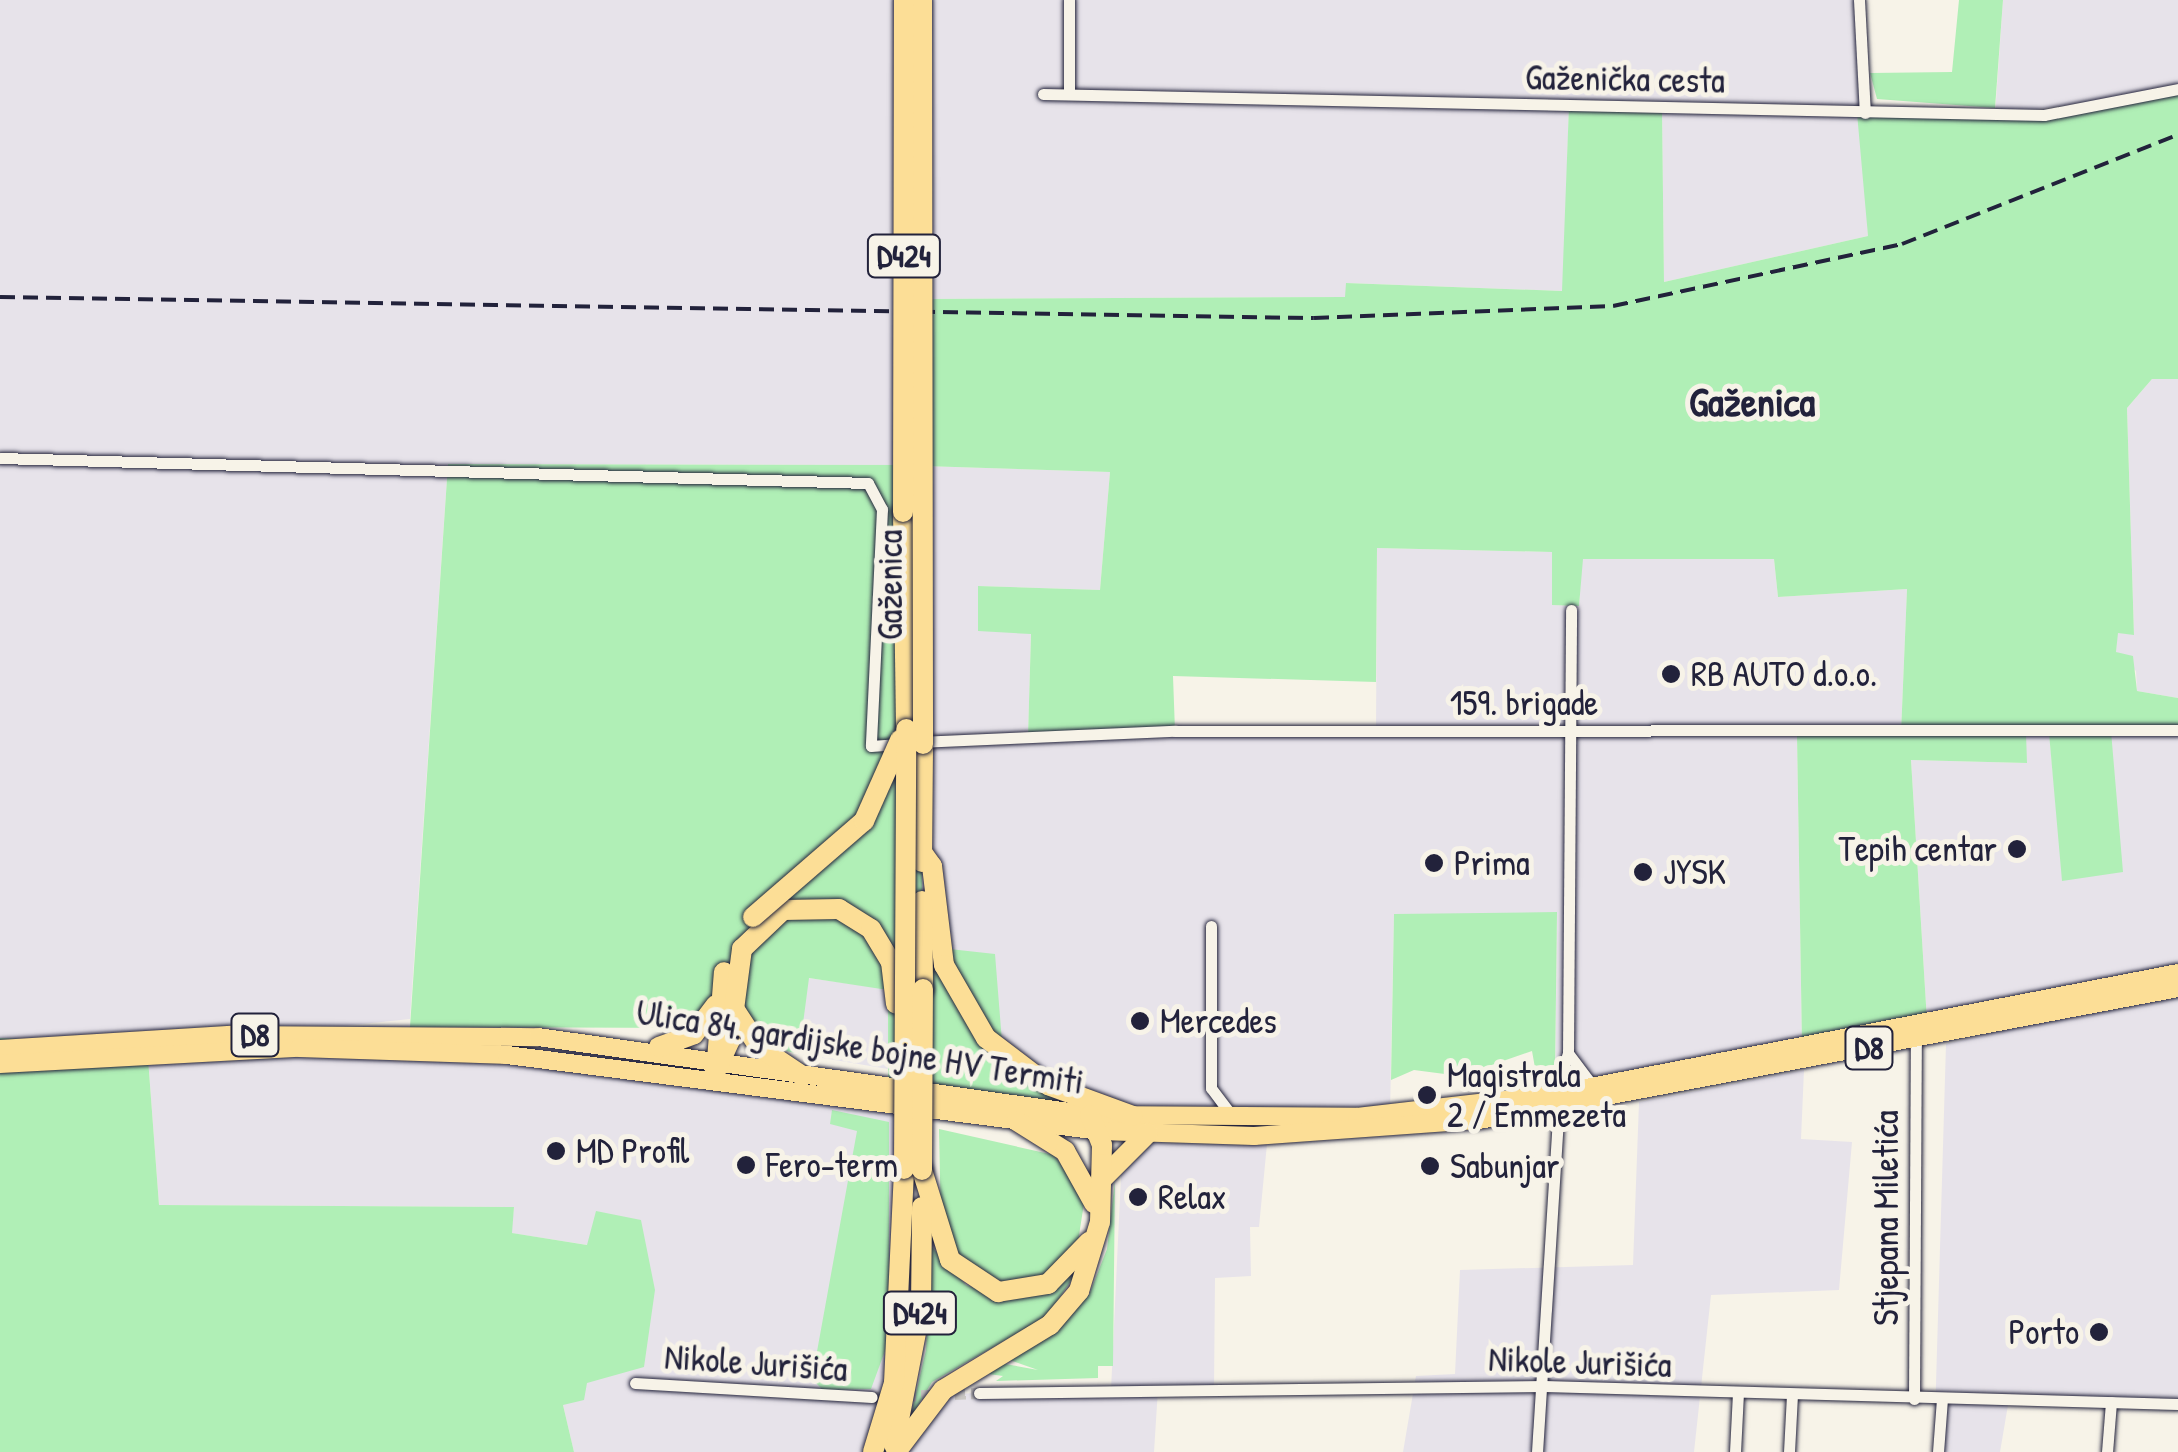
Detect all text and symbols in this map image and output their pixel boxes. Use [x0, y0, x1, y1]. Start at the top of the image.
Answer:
street label: Gaženička cesta [1525, 56, 1725, 102]
road number: D424 [866, 229, 942, 283]
district label: Gaženica [1689, 377, 1815, 425]
street label: Gaženica [869, 530, 911, 640]
place label: RB AUTO d.o.o. [1691, 653, 1877, 695]
marker: RB AUTO d.o.o. [1660, 663, 1682, 685]
street label: 159. brigade [1450, 682, 1598, 724]
place label: Tepih centar [1839, 828, 1997, 870]
marker: Tepih centar [2006, 838, 2028, 860]
place label: Prima [1454, 842, 1530, 884]
place label: JYSK [1663, 851, 1726, 893]
marker: Prima [1423, 852, 1445, 874]
marker: JYSK [1632, 861, 1654, 883]
street label: Ulica 84. gardijske bojne HV Termiti [634, 991, 1086, 1103]
place label: Mercedes [1160, 1000, 1277, 1042]
road number: D8 [230, 1008, 280, 1062]
marker: Mercedes [1129, 1010, 1151, 1032]
road number: D8 [1844, 1021, 1894, 1075]
place label: Magistrala 2 / Emmezeta [1447, 1054, 1626, 1136]
marker: Magistrala 2 / Emmezeta [1416, 1084, 1438, 1106]
street label: Stjepana Miletića [1865, 1110, 1907, 1326]
place label: MD Profil [576, 1130, 689, 1172]
marker: MD Profil [545, 1140, 567, 1162]
place label: Fero-term [766, 1144, 898, 1186]
place label: Sabunjar [1450, 1145, 1559, 1187]
marker: Fero-term [735, 1154, 757, 1176]
marker: Sabunjar [1419, 1155, 1441, 1177]
place label: Relax [1158, 1176, 1227, 1218]
marker: Relax [1127, 1186, 1149, 1208]
road number: D424 [882, 1286, 958, 1340]
place label: Porto [2008, 1311, 2079, 1353]
marker: Porto [2088, 1321, 2110, 1343]
street label: Nikole Jurišića [663, 1336, 849, 1390]
street label: Nikole Jurišića [1488, 1338, 1672, 1386]

